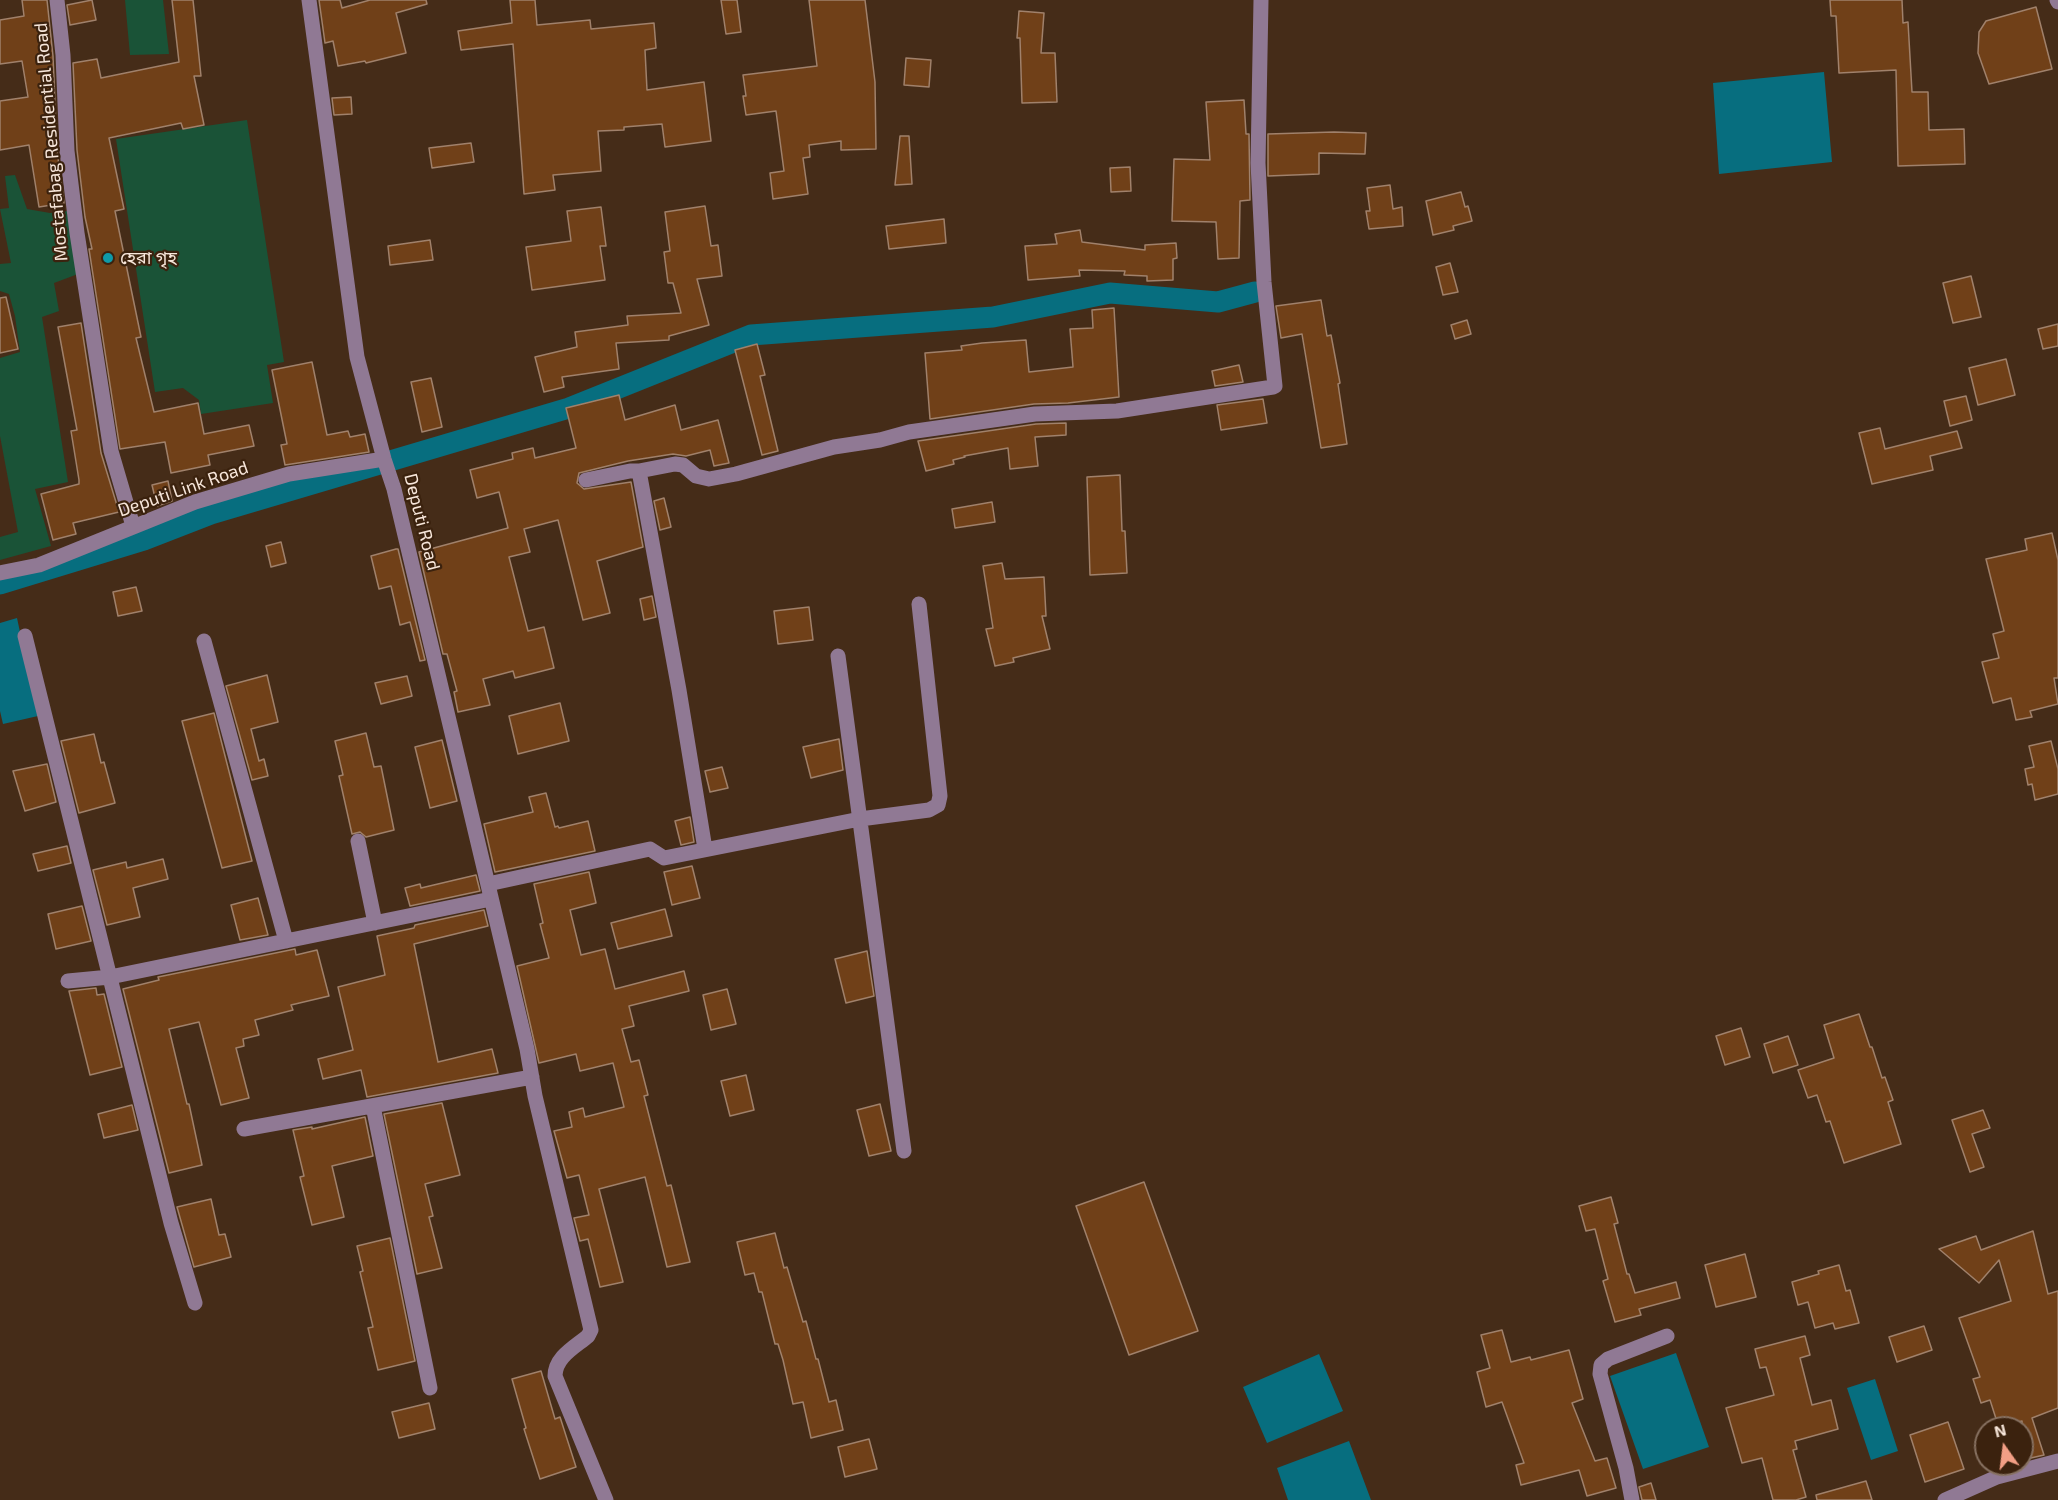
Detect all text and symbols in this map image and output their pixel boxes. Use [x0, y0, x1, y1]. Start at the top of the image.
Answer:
street label: Mostafabag Residential Road [30, 22, 72, 262]
place label: হেরা গৃহ [120, 247, 177, 269]
marker: হেরা গৃহ [101, 251, 115, 265]
street label: Deputi Link Road [115, 457, 251, 521]
street label: Deputi Road [400, 471, 444, 573]
north arrow [1974, 1416, 2034, 1476]
text: N [1992, 1419, 2008, 1441]

